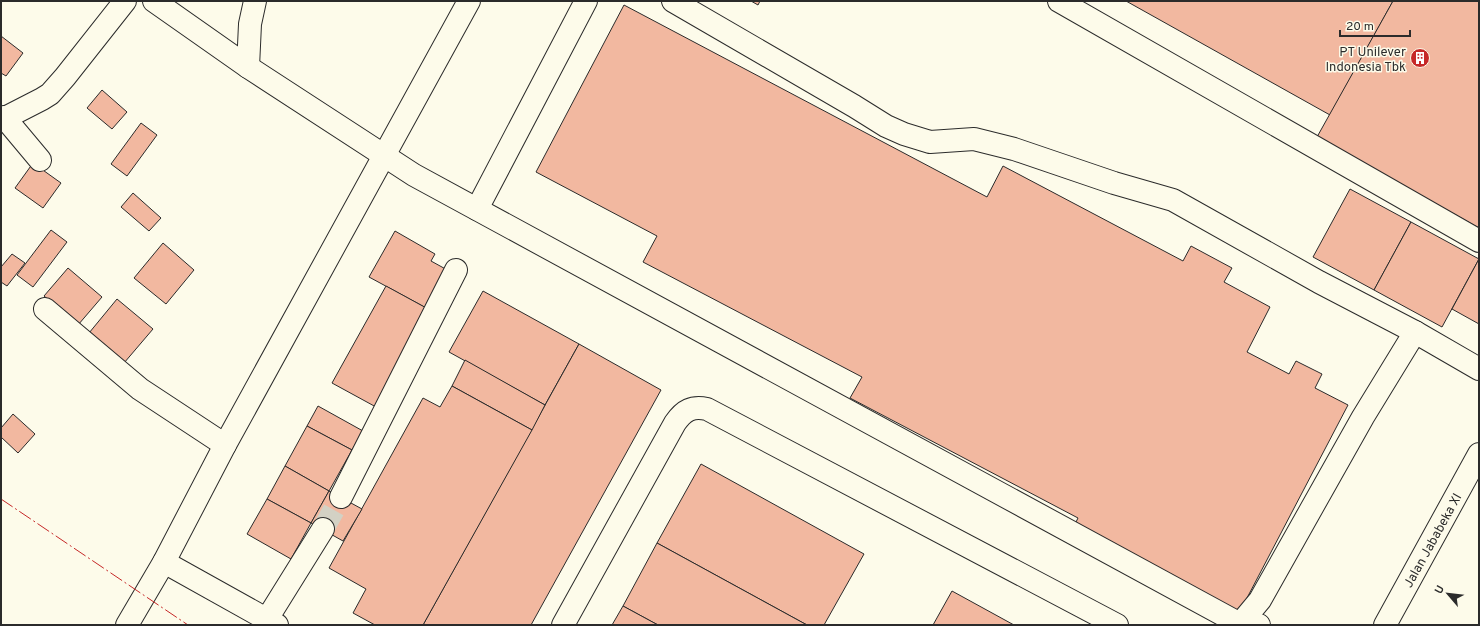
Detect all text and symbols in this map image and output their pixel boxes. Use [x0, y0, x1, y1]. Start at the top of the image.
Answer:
scale bar [1340, 12, 1410, 38]
text: 20 m [1346, 19, 1374, 35]
place label: PT Unilever Indonesia Tbk [1325, 45, 1406, 76]
building icon: PT Unilever Indonesia Tbk [1409, 47, 1431, 69]
street label: Jalan Jababeka XI [1401, 491, 1466, 591]
north arrow [1428, 574, 1468, 614]
text: U [1432, 583, 1448, 597]

